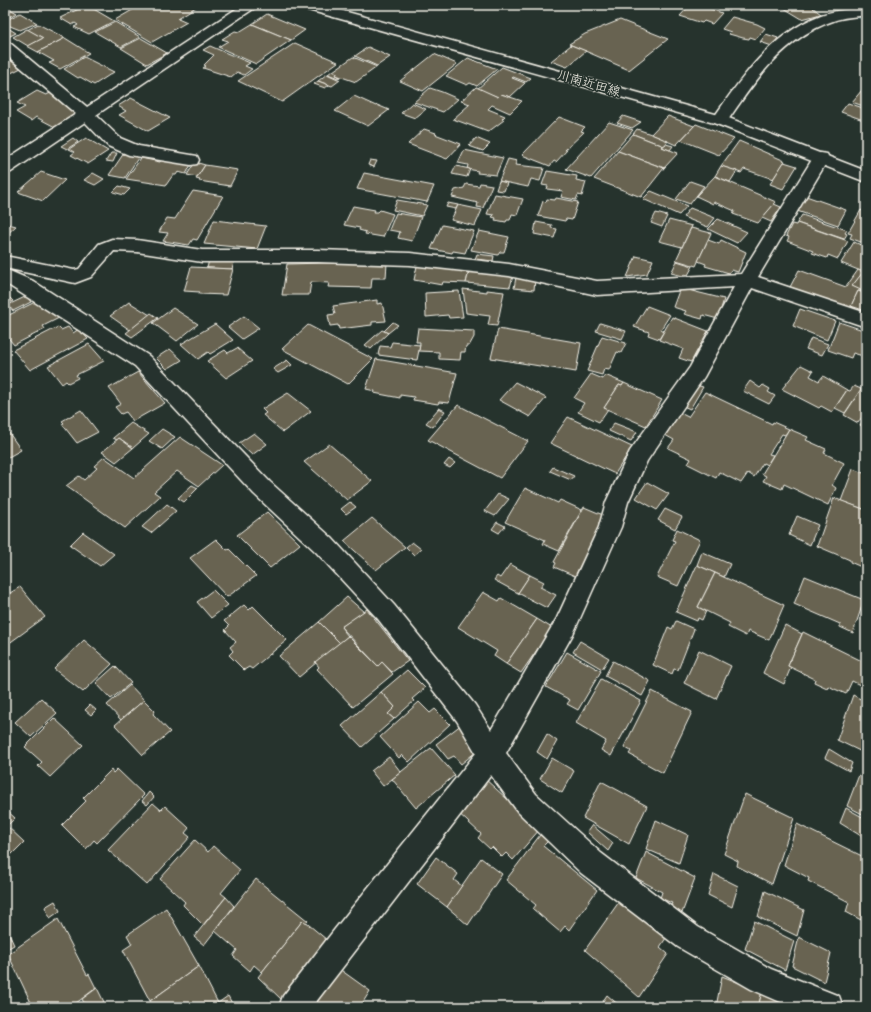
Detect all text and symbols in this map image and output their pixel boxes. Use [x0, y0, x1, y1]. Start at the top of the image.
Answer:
street label: 川南近田線 [556, 67, 623, 99]

